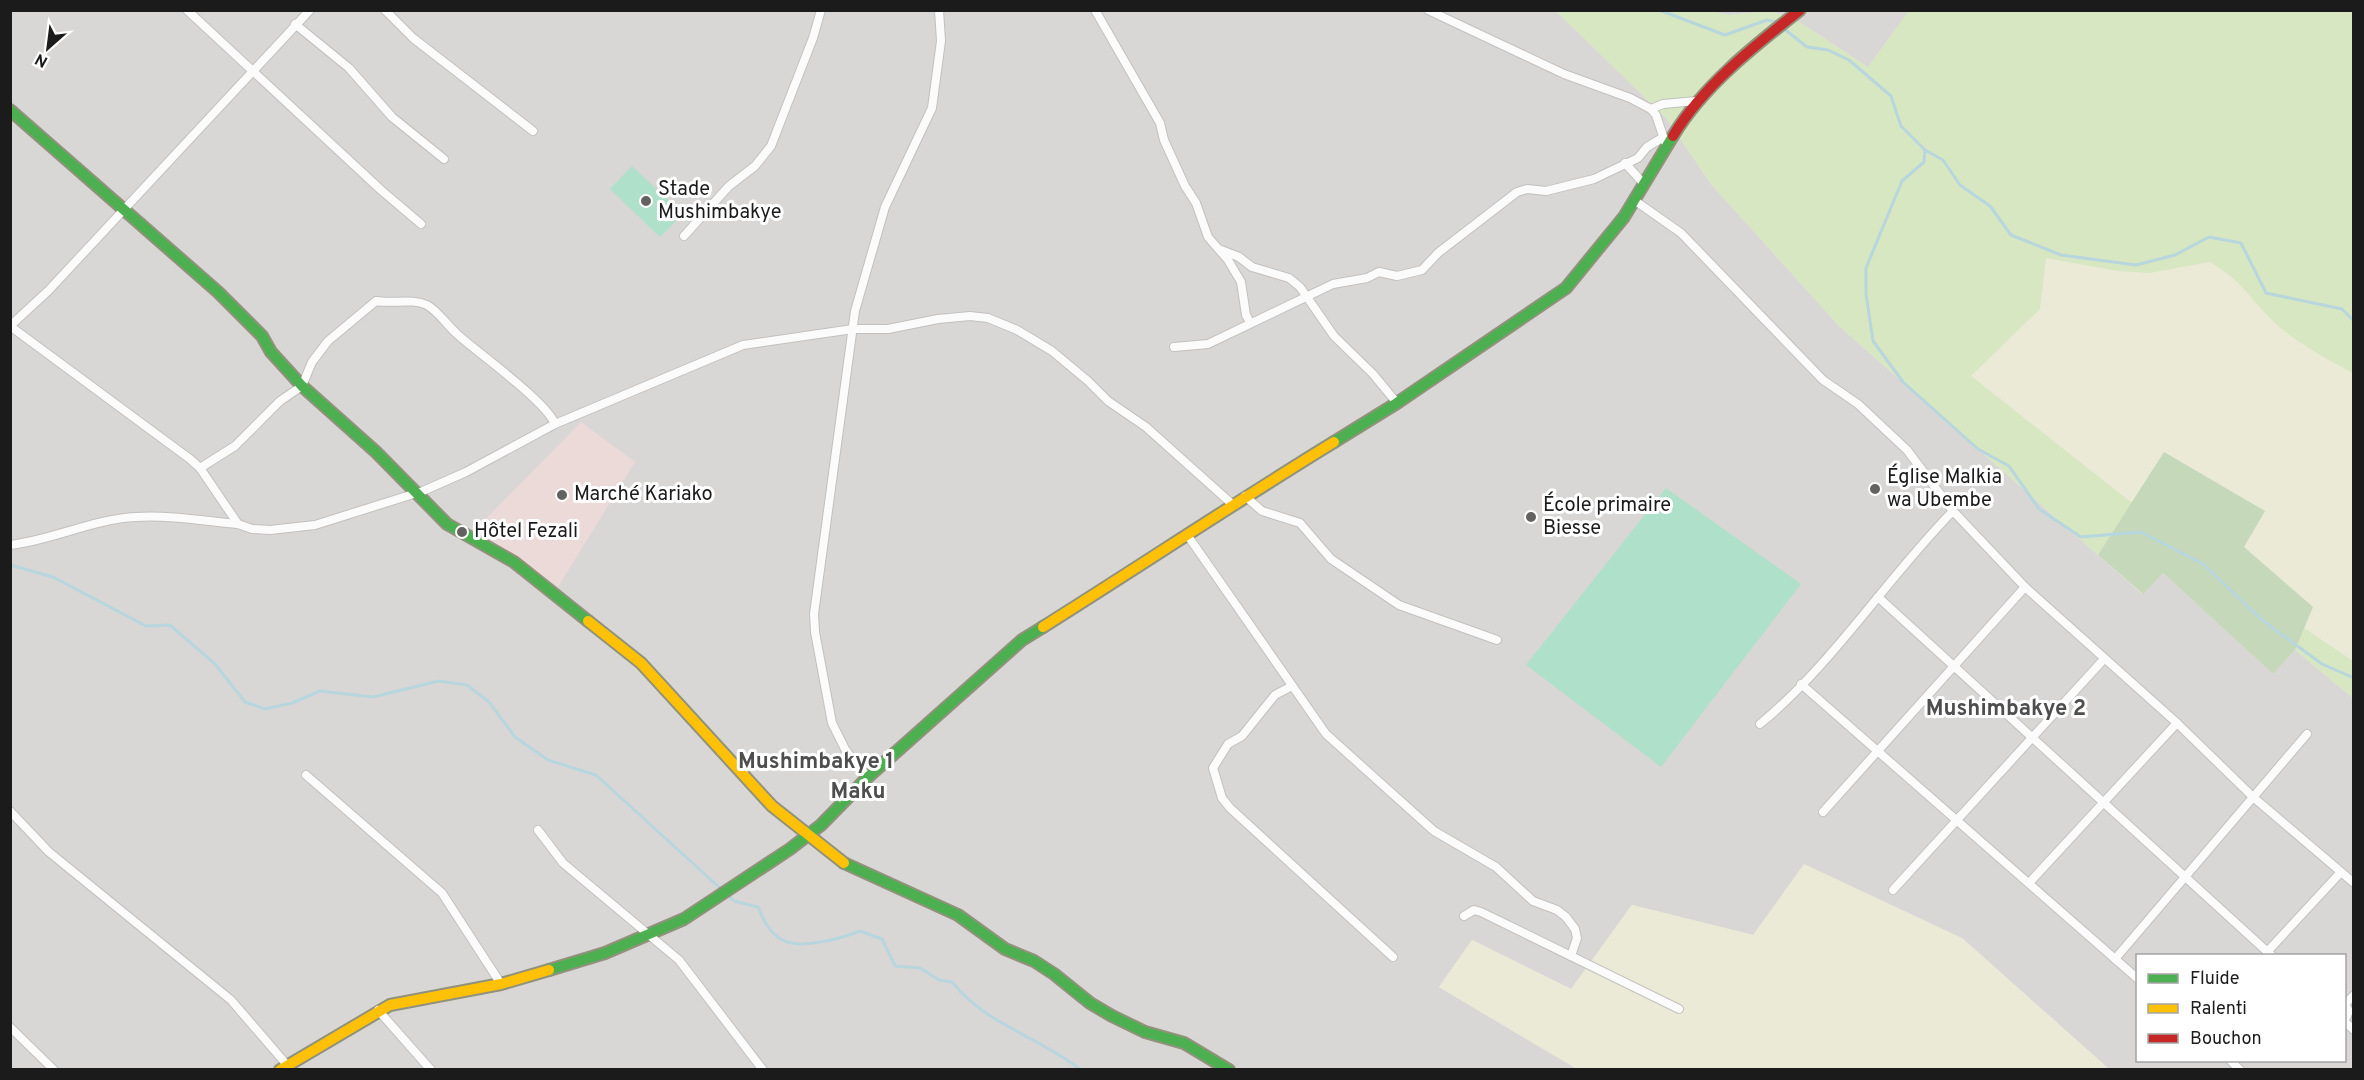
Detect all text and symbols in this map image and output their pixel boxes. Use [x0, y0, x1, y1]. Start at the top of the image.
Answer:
north arrow [18, 18, 78, 78]
text: N [32, 48, 52, 71]
place label: Stade Mushimbakye [658, 177, 782, 226]
marker: Stade Mushimbakye [639, 194, 653, 208]
place label: Église Malkia wa Ubembe [1887, 463, 2002, 514]
place label: Marché Kariako [574, 482, 713, 508]
marker: Église Malkia wa Ubembe [1868, 482, 1882, 496]
marker: Marché Kariako [555, 488, 569, 502]
place label: École primaire Biesse [1543, 491, 1671, 542]
marker: École primaire Biesse [1524, 510, 1538, 524]
place label: Hôtel Fezali [474, 519, 578, 545]
marker: Hôtel Fezali [455, 525, 469, 539]
district label: Mushimbakye 2 [1926, 696, 2086, 723]
district label: Mushimbakye 1 [738, 749, 894, 776]
district label: Maku [830, 779, 886, 806]
legend [2136, 954, 2346, 1062]
text: Fluide [2190, 968, 2239, 991]
text: Ralenti [2190, 998, 2247, 1021]
text: Bouchon [2190, 1028, 2262, 1051]

